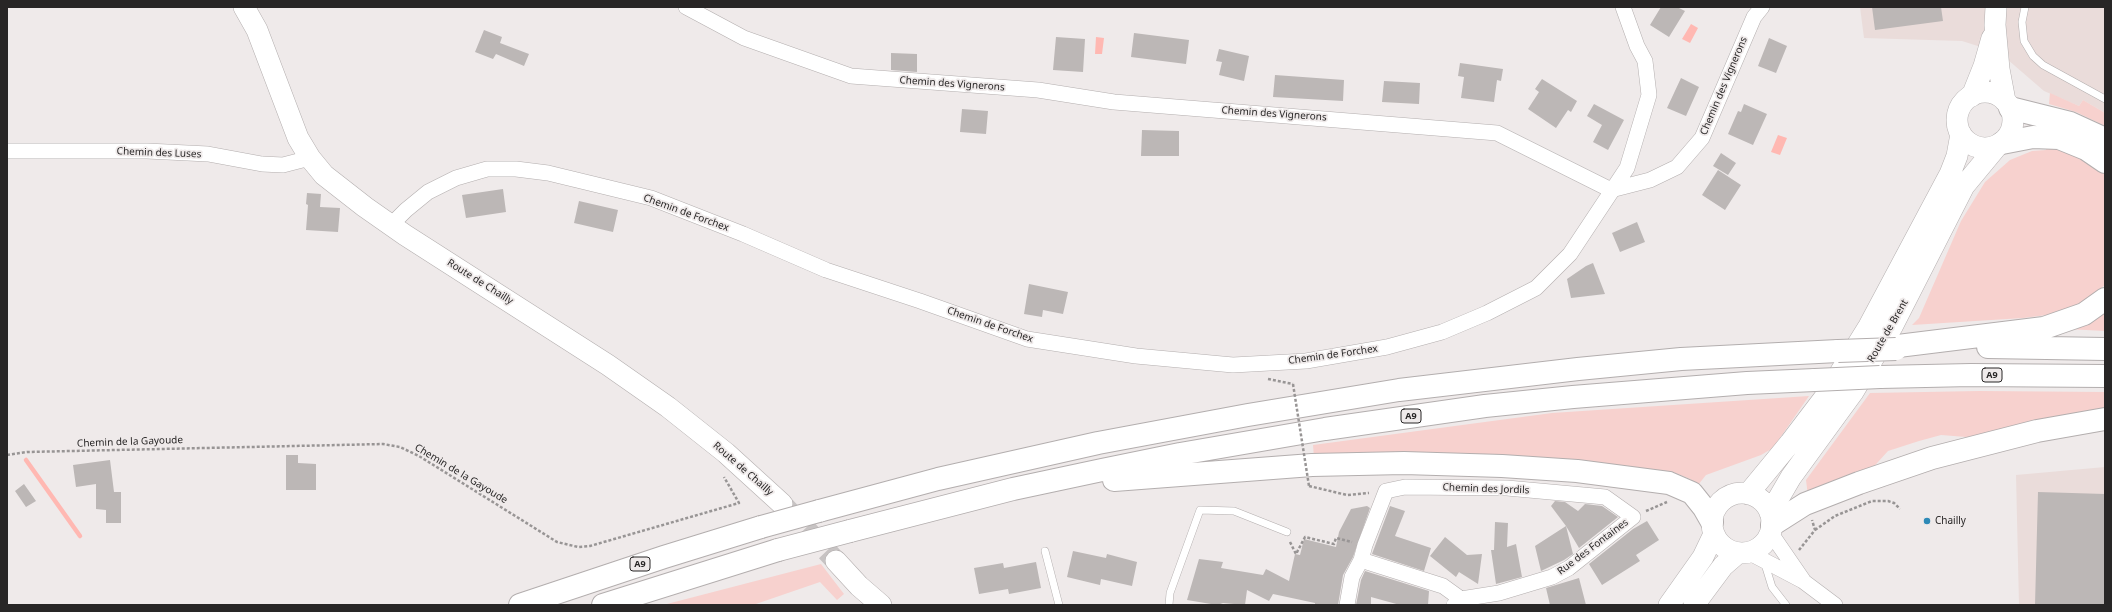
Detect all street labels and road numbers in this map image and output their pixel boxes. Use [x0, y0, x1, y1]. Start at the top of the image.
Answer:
street label: Chemin des Vignerons [1698, 35, 1750, 137]
street label: Chemin des Vignerons [899, 74, 1005, 94]
street label: Chemin des Vignerons [1221, 104, 1327, 124]
street label: Chemin des Luses [116, 146, 202, 160]
street label: Chemin de Forchex [642, 192, 730, 234]
street label: Route de Chailly [445, 257, 515, 307]
street label: Route de Brent [1865, 297, 1911, 365]
street label: Chemin de Forchex [945, 305, 1035, 345]
street label: Chemin de Forchex [1288, 343, 1378, 367]
road number: A9 [1982, 368, 2002, 382]
road number: A9 [1401, 409, 1421, 423]
street label: Chemin de la Gayoude [77, 434, 183, 450]
street label: Route de Chailly [711, 440, 775, 498]
street label: Chemin de la Gayoude [412, 442, 510, 506]
street label: Chemin des Jordils [1442, 481, 1530, 497]
street label: Rue des Fontaines [1555, 516, 1631, 578]
road number: A9 [630, 557, 650, 571]

